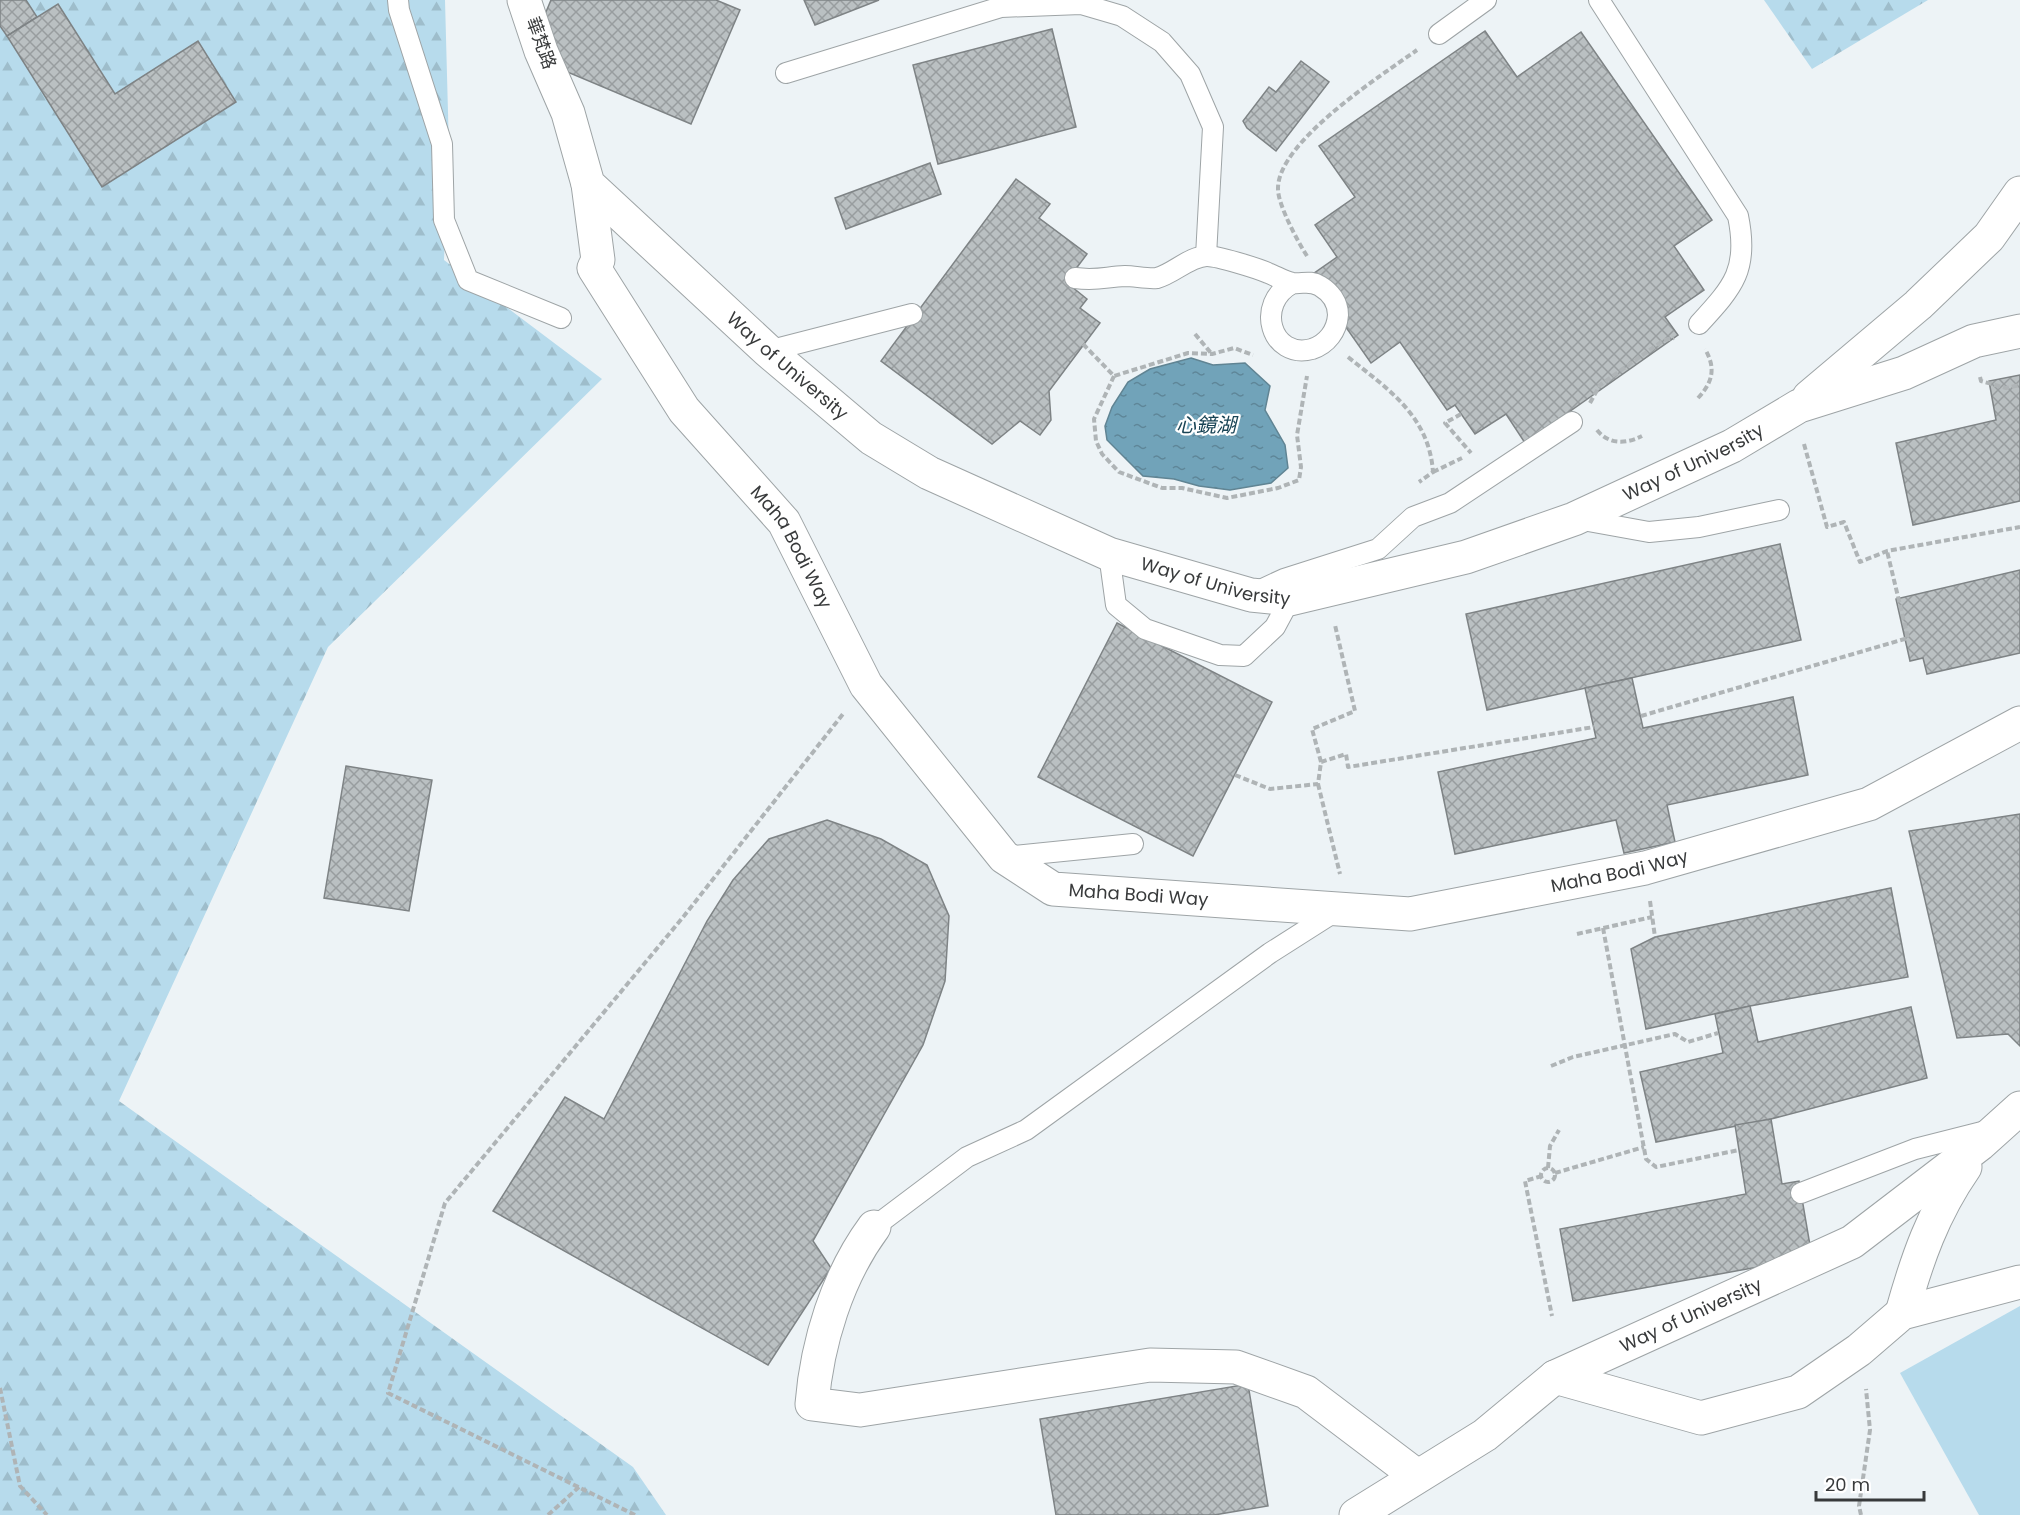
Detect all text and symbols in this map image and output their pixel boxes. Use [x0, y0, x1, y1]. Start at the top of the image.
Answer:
street label: 華梵路 [520, 13, 562, 72]
street label: Way of University [721, 306, 854, 425]
water label: 心鏡湖 [1176, 411, 1239, 439]
street label: Way of University [1619, 417, 1768, 507]
street label: Maha Bodi Way [745, 480, 838, 612]
street label: Way of University [1138, 551, 1292, 611]
street label: Maha Bodi Way [1549, 843, 1691, 898]
street label: Maha Bodi Way [1068, 877, 1209, 912]
street label: Way of University [1616, 1272, 1766, 1358]
scale bar [1816, 1464, 1924, 1502]
text: 20 m [1825, 1472, 1870, 1497]

